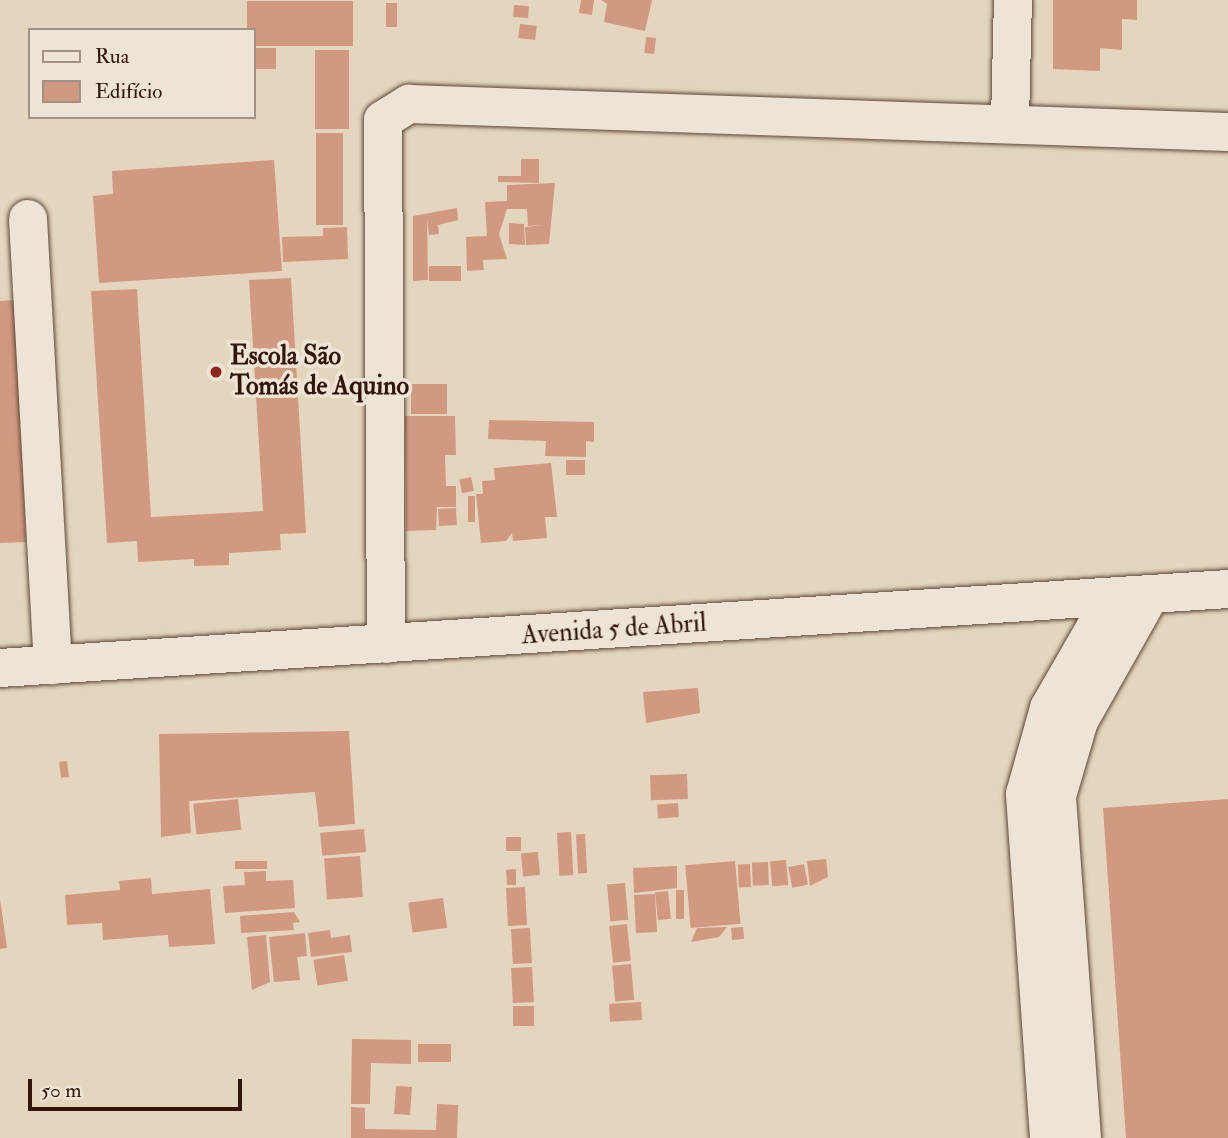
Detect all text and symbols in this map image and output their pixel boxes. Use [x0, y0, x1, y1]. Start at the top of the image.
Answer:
legend [28, 28, 256, 119]
text: Rua [95, 43, 129, 70]
text: Edifício [95, 78, 162, 105]
place label: Escola São Tomás de Aquino [230, 341, 409, 402]
marker: Escola São Tomás de Aquino [208, 364, 224, 380]
street label: Avenida 5 de Abril [520, 608, 708, 652]
scale bar [32, 1064, 245, 1108]
text: 50 m [41, 1077, 82, 1104]

